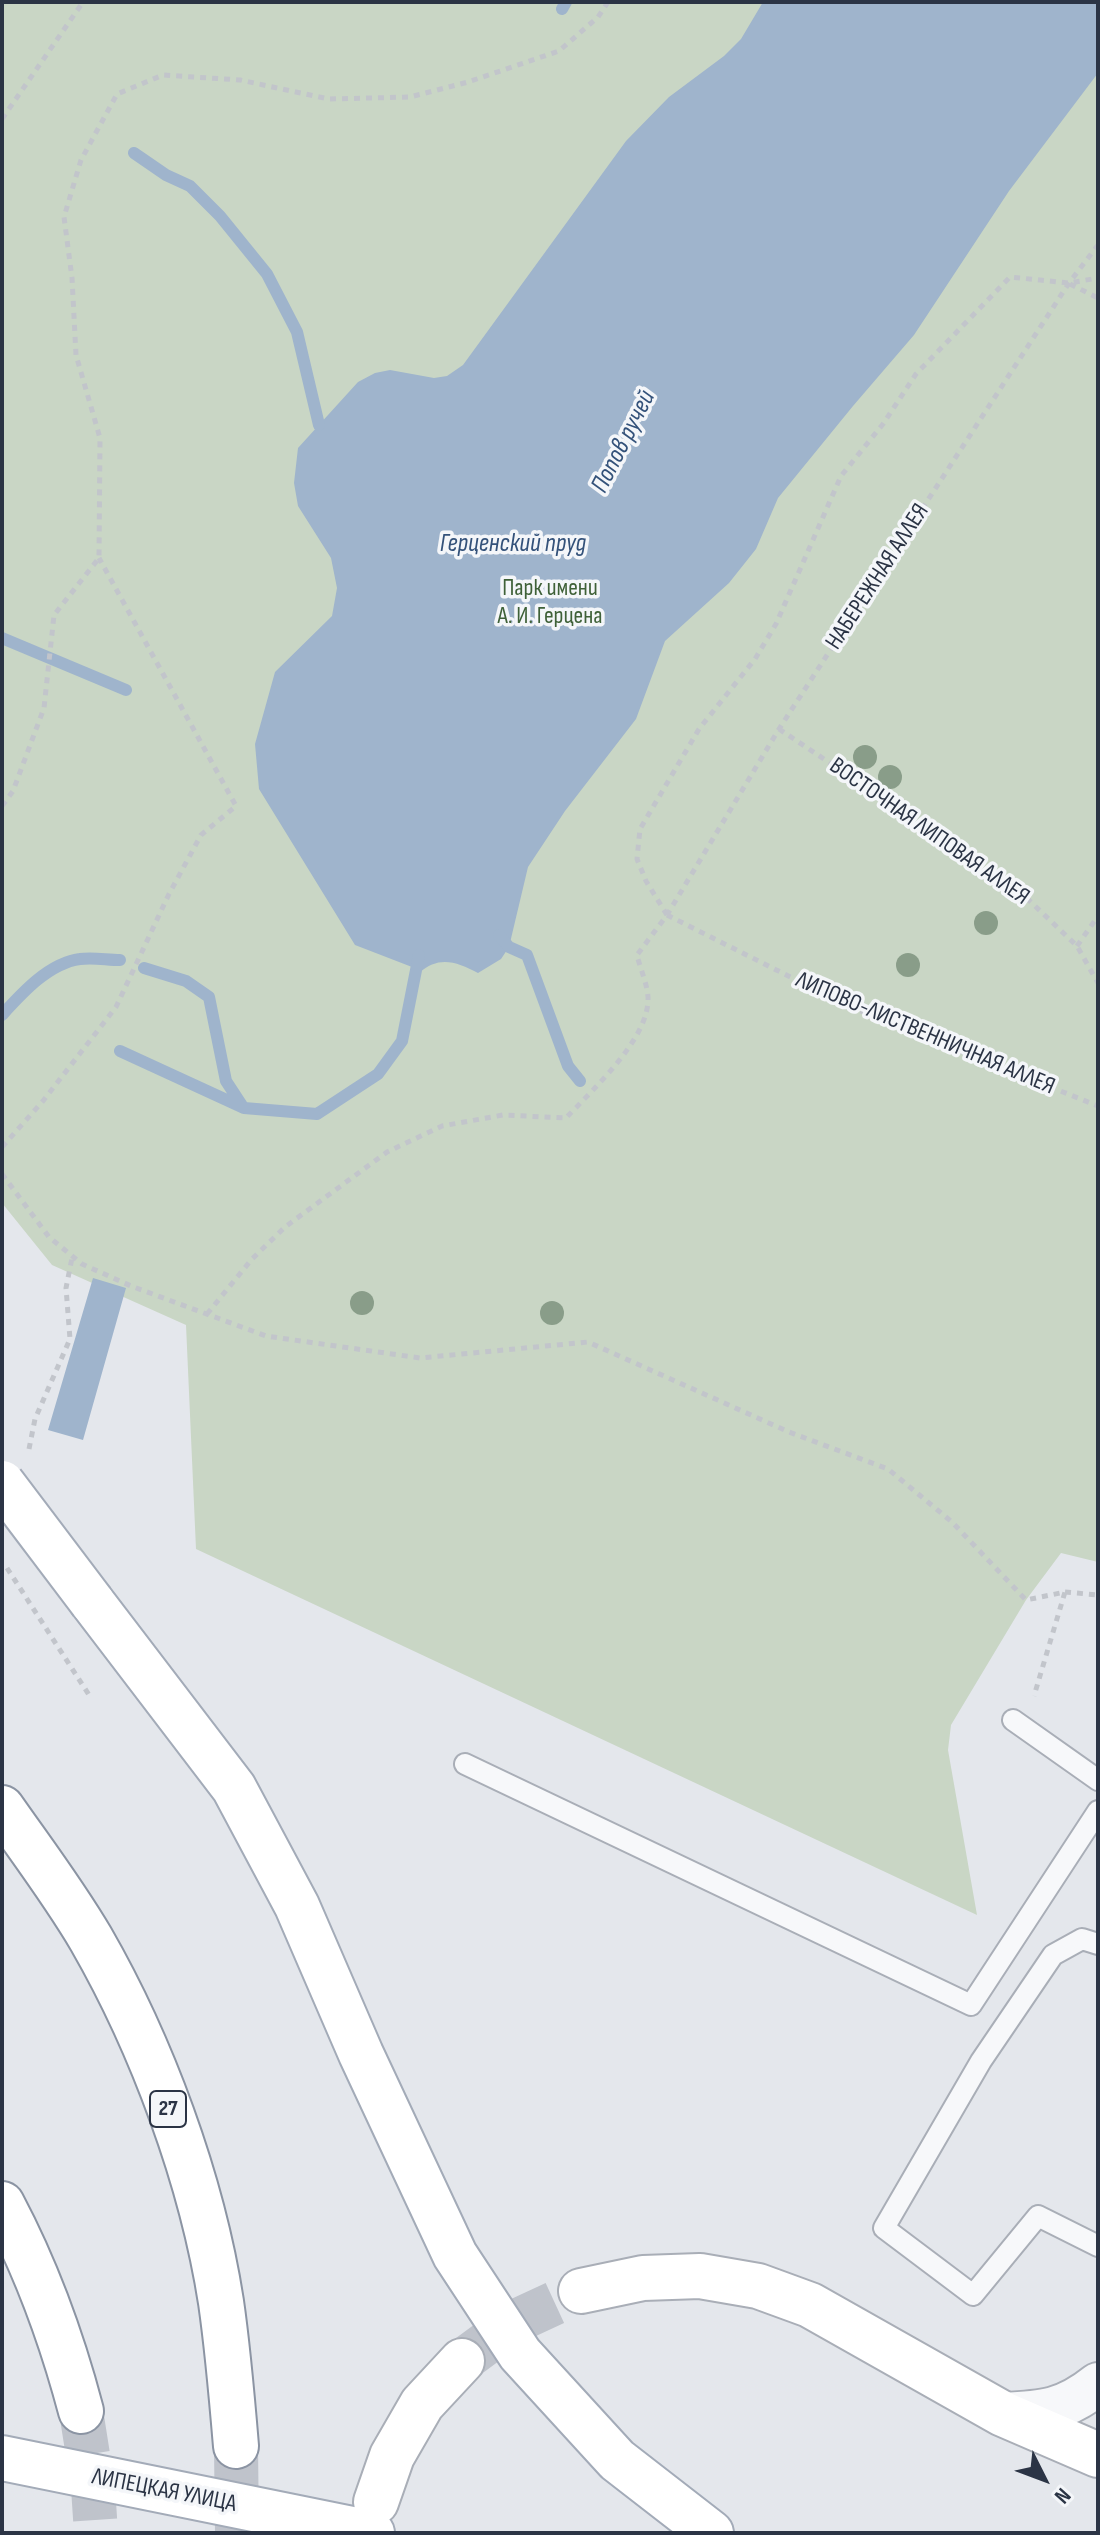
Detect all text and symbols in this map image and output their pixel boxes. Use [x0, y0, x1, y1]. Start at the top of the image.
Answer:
water label: Попов ручей [585, 386, 663, 498]
street label: НАБЕРЕЖНАЯ АЛЛЕЯ [820, 499, 936, 655]
water label: Герценский пруд [440, 528, 586, 560]
park label: Парк имени А. И. Герцена [497, 575, 603, 631]
street label: ВОСТОЧНАЯ ЛИПОВАЯ АЛЛЕЯ [823, 752, 1035, 912]
street label: ЛИПОВО-ЛИСТВЕННИЧНАЯ АЛЛЕЯ [791, 966, 1059, 1102]
road number: 27 [150, 2091, 186, 2127]
north arrow [1004, 2439, 1084, 2519]
street label: ЛИПЕЦКАЯ УЛИЦА [89, 2463, 239, 2519]
text: N [1048, 2482, 1076, 2509]

